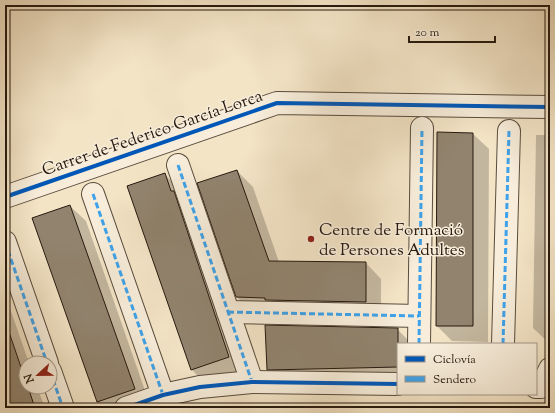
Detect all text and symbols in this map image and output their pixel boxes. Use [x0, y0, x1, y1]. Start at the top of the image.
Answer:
scale bar [409, 18, 495, 44]
text: 20 m [415, 24, 440, 42]
street label: Carrer de Federico García Lorca [39, 85, 266, 183]
place label: Centre de Formació de Persones Adultes [319, 219, 465, 263]
marker: Centre de Formació de Persones Adultes [306, 234, 316, 244]
legend [397, 343, 537, 395]
text: Ciclovía [433, 351, 476, 369]
north arrow [18, 355, 58, 395]
text: N [21, 371, 39, 386]
text: Sendero [433, 371, 476, 389]

